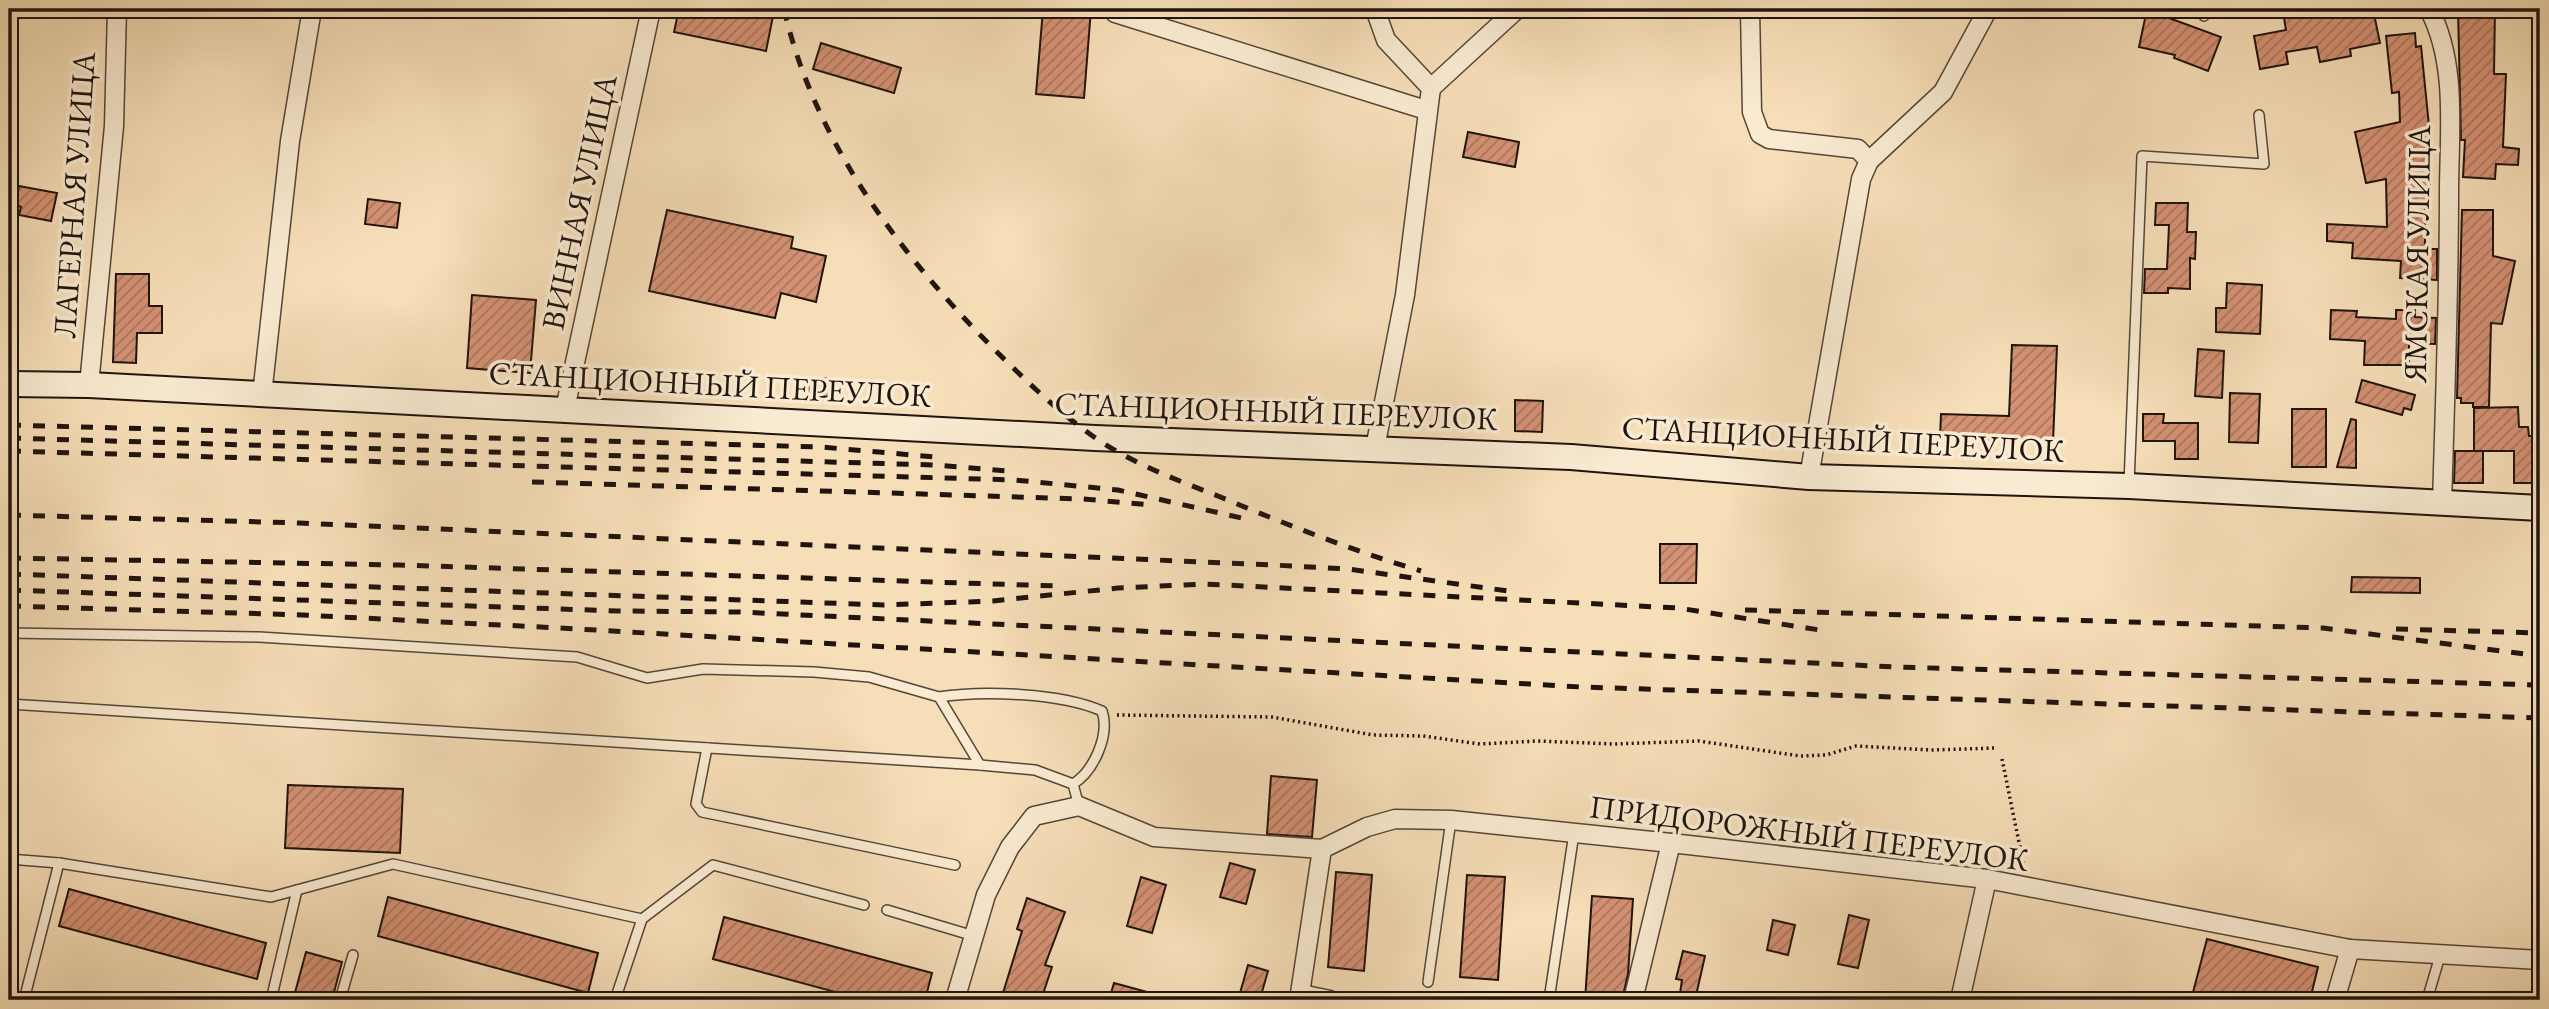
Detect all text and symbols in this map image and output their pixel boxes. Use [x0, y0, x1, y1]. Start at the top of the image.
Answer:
street label: ЛАГЕРНАЯ УЛИЦА [43, 50, 105, 339]
street label: ВИННАЯ УЛИЦА [531, 70, 627, 333]
street label: ЯМСКАЯ УЛИЦА [2394, 124, 2440, 384]
street label: СТАНЦИОННЫЙ ПЕРЕУЛОК [488, 351, 933, 417]
street label: СТАНЦИОННЫЙ ПЕРЕУЛОК [1054, 382, 1499, 440]
street label: СТАНЦИОННЫЙ ПЕРЕУЛОК [1621, 406, 2066, 472]
street label: ПРИДОРОЖНЫЙ ПЕРЕУЛОК [1587, 785, 2032, 881]

